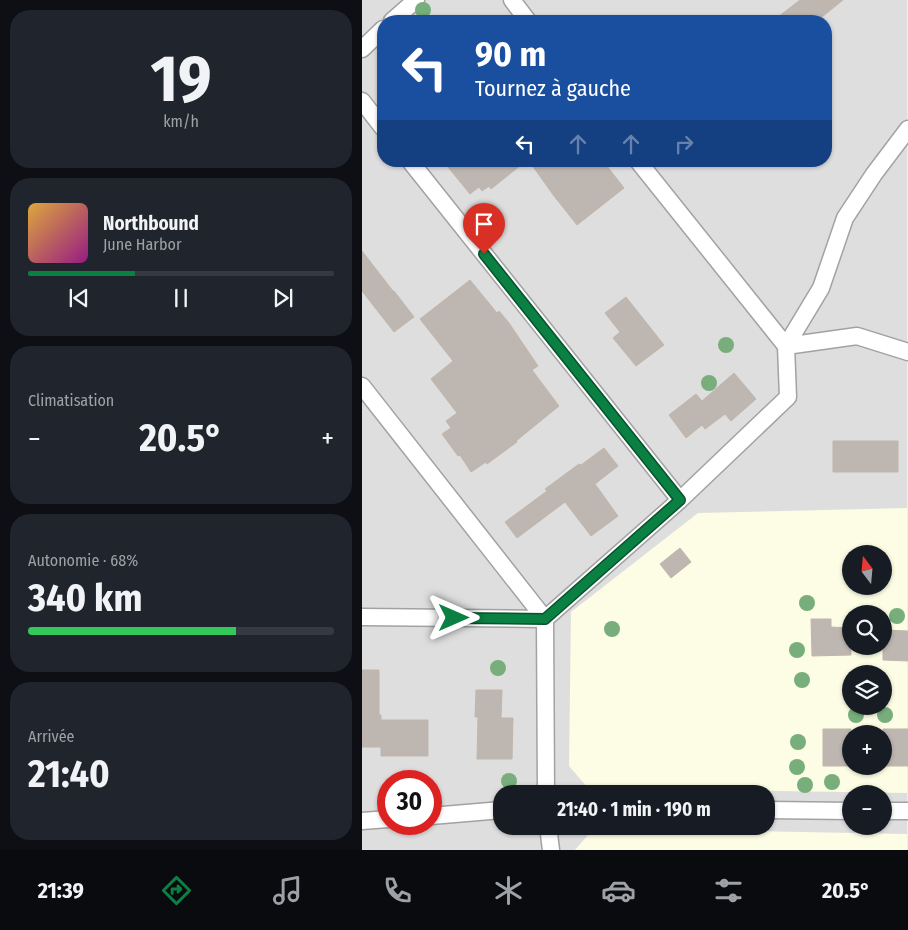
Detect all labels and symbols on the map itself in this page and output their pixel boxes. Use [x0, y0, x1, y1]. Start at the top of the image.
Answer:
pin [463, 203, 505, 254]
north arrow [842, 545, 892, 595]
position arrow [427, 591, 479, 643]
speed limit sign: 30 [377, 770, 442, 835]

